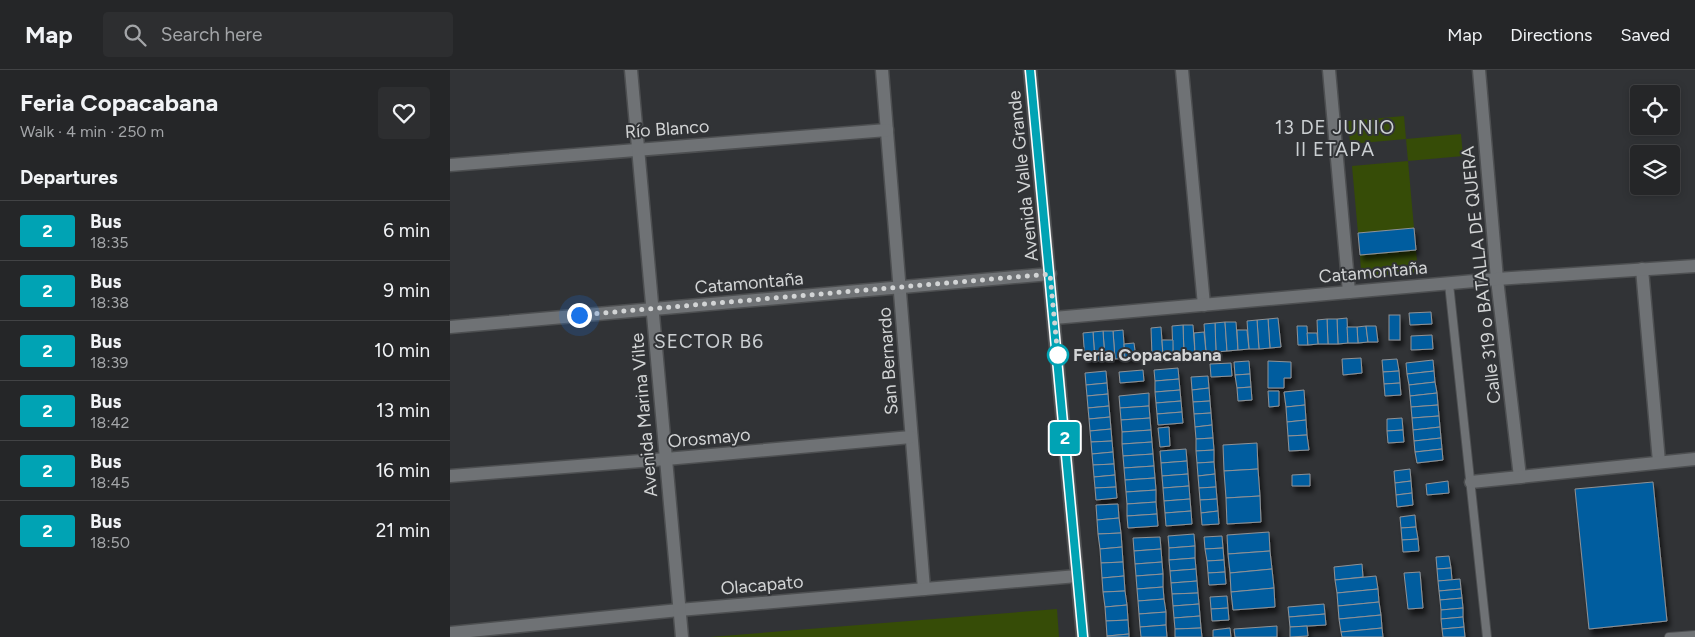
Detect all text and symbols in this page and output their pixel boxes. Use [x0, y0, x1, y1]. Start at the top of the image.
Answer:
search box [103, 12, 453, 57]
text: Map [25, 20, 73, 49]
icon: search [121, 21, 149, 49]
text: Search here [161, 23, 262, 46]
text: Map [1447, 24, 1482, 46]
text: Directions [1510, 24, 1592, 46]
text: Saved [1620, 24, 1670, 46]
map controls [1630, 85, 1680, 195]
button: locate [1630, 85, 1680, 135]
button: heart [378, 87, 430, 139]
text: Feria Copacabana [20, 88, 218, 117]
street label: Avenida Valle Grande [1003, 89, 1043, 263]
street label: Río Blanco [624, 115, 710, 143]
district label: 13 DE JUNIO II ETAPA [1275, 116, 1395, 161]
text: Walk · 4 min · 250 m [20, 122, 164, 141]
street label: Calle 319 o BATALLA DE QUERA [1457, 145, 1505, 405]
button: layers [1630, 145, 1680, 195]
text: Departures [20, 166, 118, 189]
text: Bus [90, 210, 121, 233]
text: 6 min [383, 219, 430, 242]
text: 2 [42, 220, 53, 242]
text: 18:35 [90, 233, 128, 252]
street label: Catamontaña [1318, 256, 1428, 288]
street label: Catamontaña [694, 267, 804, 299]
text: Bus [90, 270, 121, 293]
text: 9 min [383, 279, 430, 302]
text: 2 [42, 280, 53, 302]
text: 18:38 [90, 293, 129, 312]
your location [567, 303, 592, 328]
street label: San Bernardo [873, 306, 903, 416]
text: Bus [90, 330, 121, 353]
district label: SECTOR B6 [654, 330, 764, 353]
street label: Avenida Marina Vilte [626, 332, 662, 498]
text: 10 min [374, 339, 430, 362]
text: 2 [42, 340, 53, 362]
marker: Feria Copacabana [1047, 344, 1069, 366]
place label: Feria Copacabana [1073, 344, 1222, 366]
text: 18:39 [90, 353, 128, 372]
text: Bus [90, 390, 121, 413]
text: 13 min [376, 399, 430, 422]
text: 2 [42, 400, 53, 422]
text: 18:42 [90, 413, 129, 432]
line badge: 2 [1049, 422, 1081, 454]
street label: Orosmayo [667, 423, 751, 453]
text: 2 [1060, 427, 1070, 449]
text: Bus [90, 450, 121, 473]
text: 16 min [376, 459, 430, 482]
text: 2 [42, 460, 53, 482]
text: 18:45 [90, 473, 130, 492]
text: Bus [90, 510, 121, 533]
text: 21 min [376, 519, 430, 542]
text: 2 [42, 520, 53, 542]
text: 18:50 [90, 533, 130, 552]
street label: Olacapato [720, 570, 804, 600]

